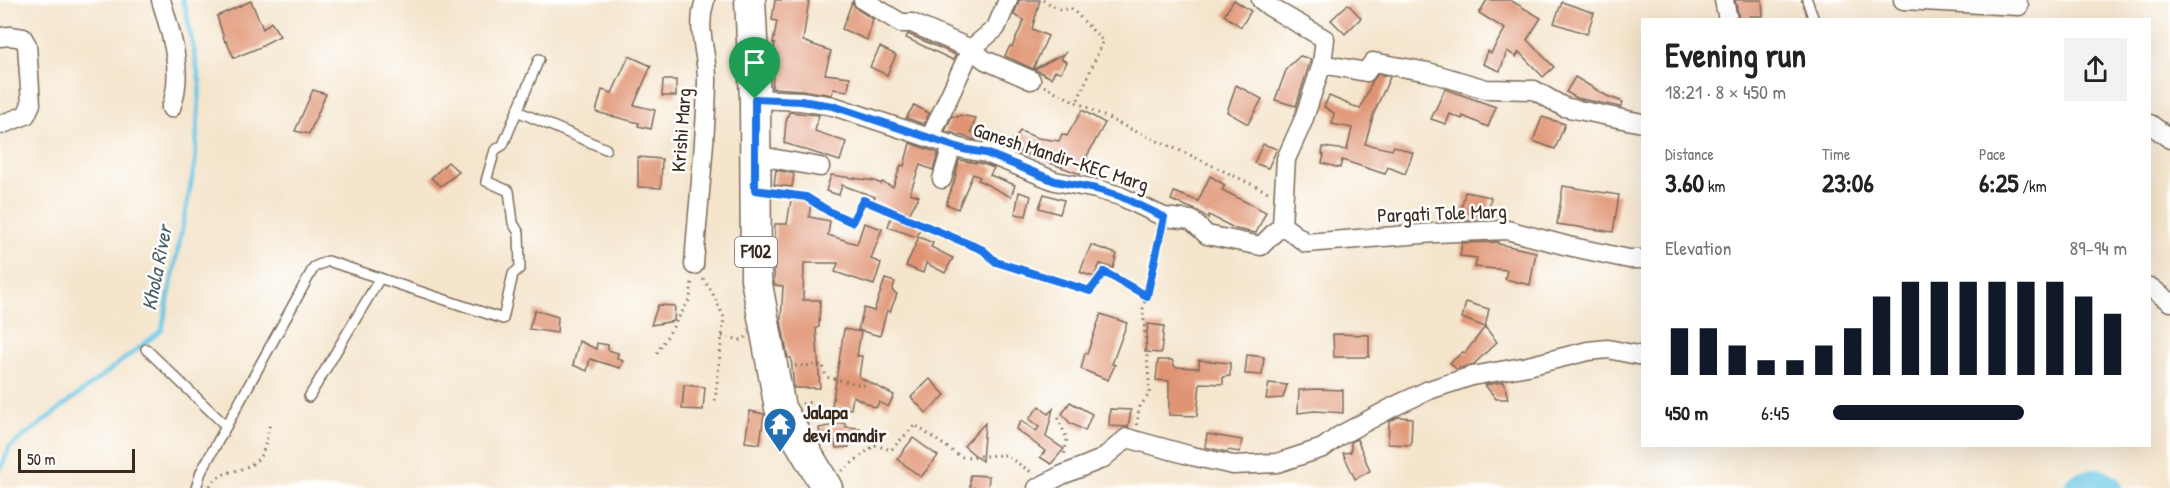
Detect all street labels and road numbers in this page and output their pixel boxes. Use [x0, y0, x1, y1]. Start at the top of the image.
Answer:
street label: Krishi Marg [664, 87, 697, 173]
street label: Ganesh Mandir-KEC Marg [970, 115, 1153, 198]
street label: Pargati Tole Marg [1377, 197, 1507, 228]
road number: F102 [735, 237, 777, 267]

